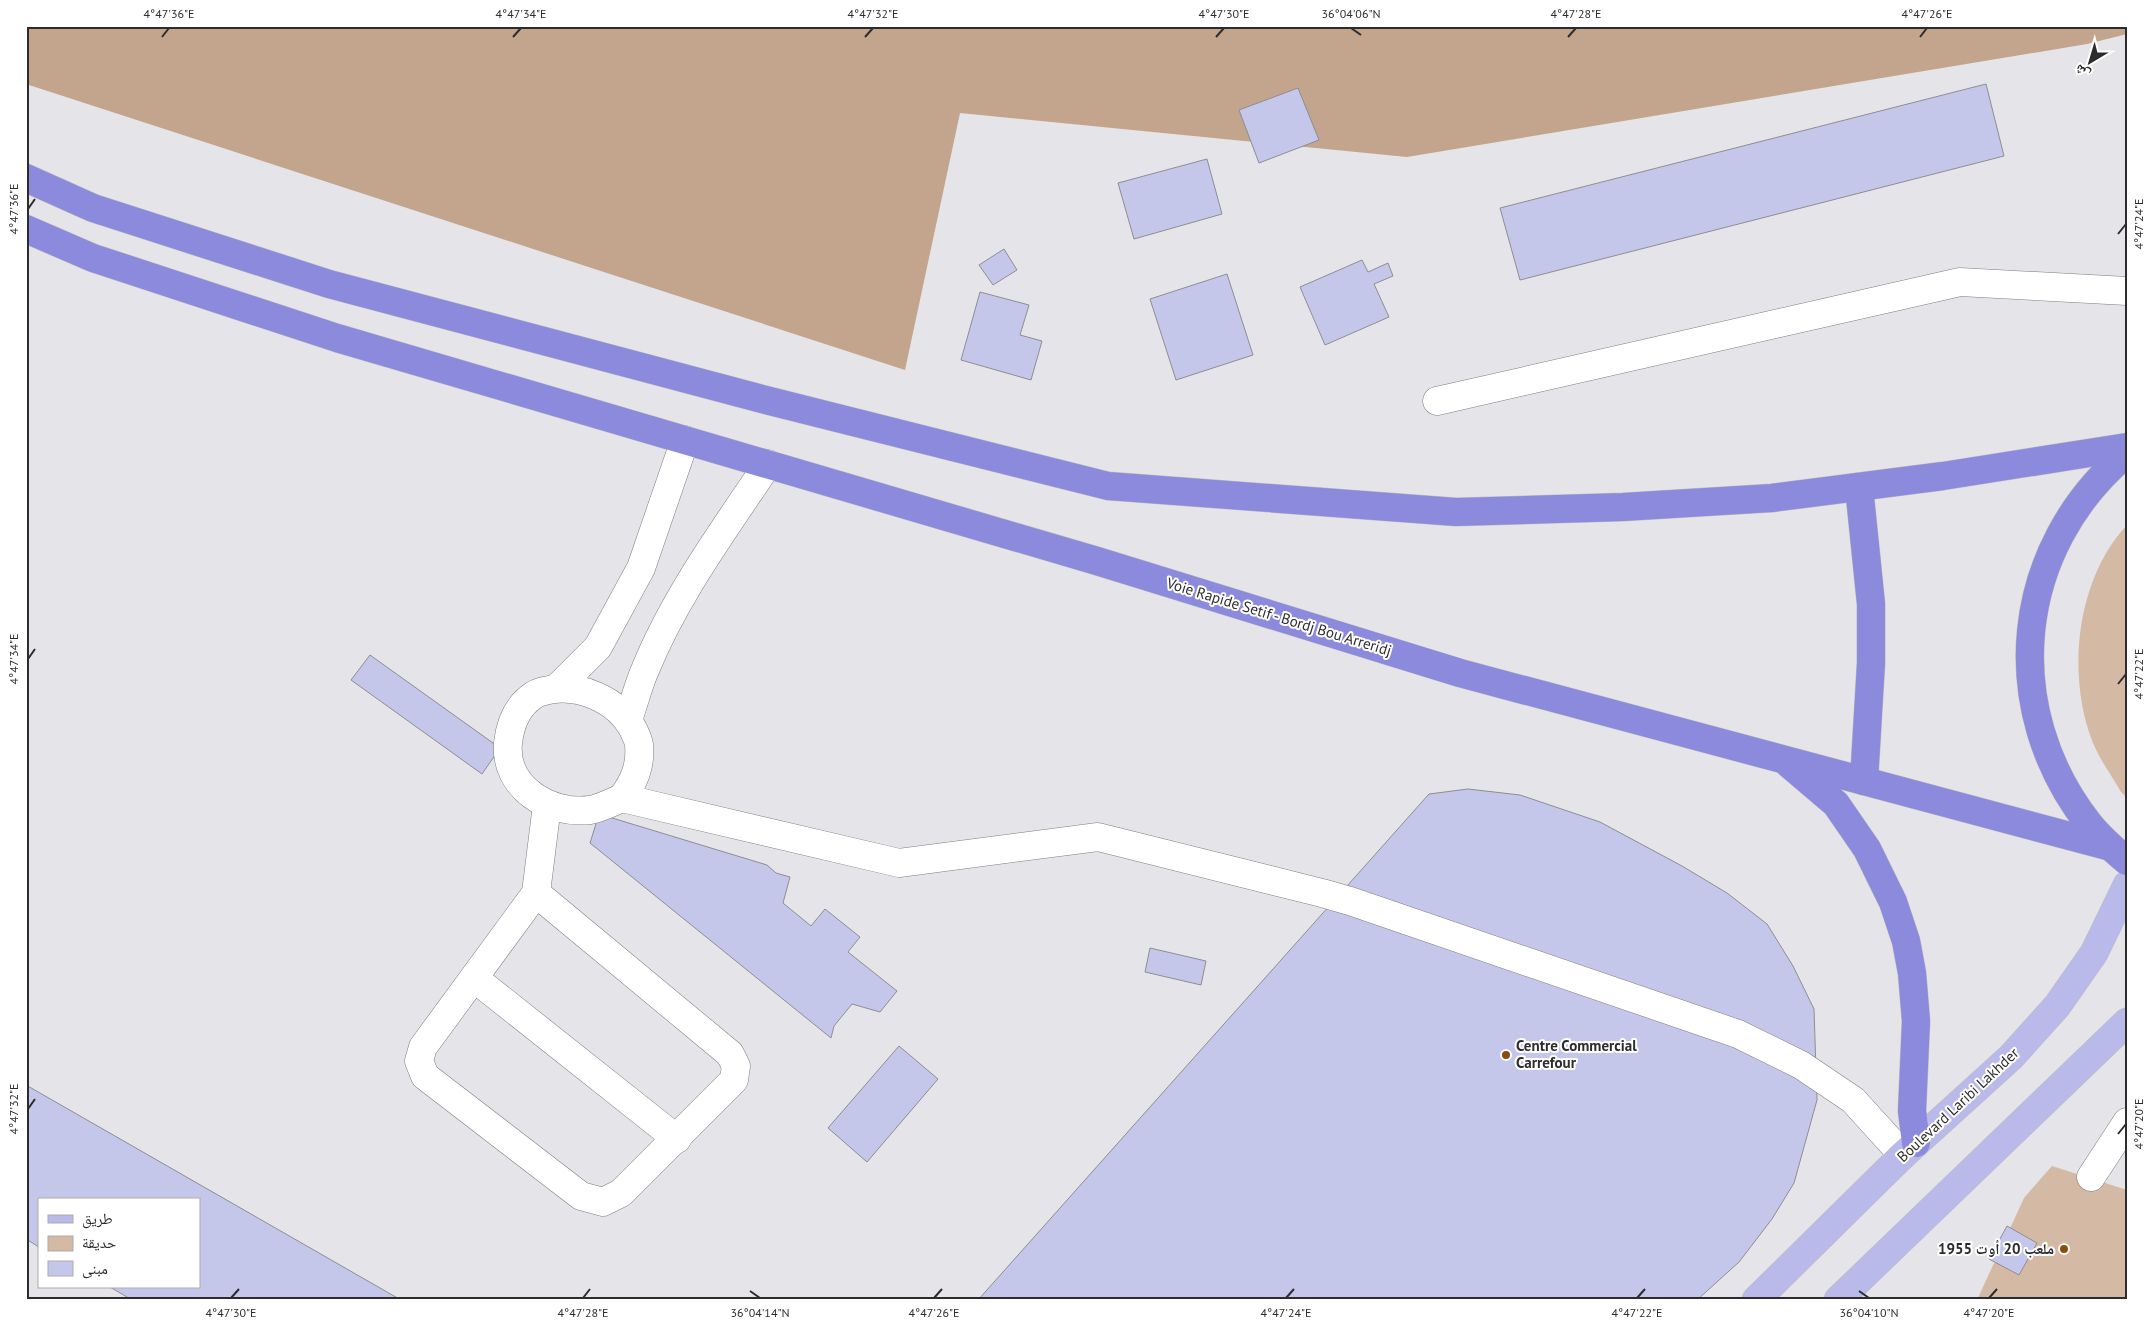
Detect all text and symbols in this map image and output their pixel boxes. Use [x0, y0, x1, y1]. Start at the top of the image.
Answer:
text: 4°47'36"E [144, 6, 194, 21]
text: 4°47'34"E [496, 6, 546, 21]
text: 4°47'32"E [848, 6, 898, 21]
text: 4°47'30"E [1199, 6, 1249, 21]
text: 36°04'06"N [1321, 6, 1381, 21]
text: 4°47'28"E [1551, 6, 1601, 21]
text: 4°47'26"E [1902, 6, 1952, 21]
north arrow [2066, 38, 2116, 88]
text: ش [2070, 60, 2093, 84]
text: 4°47'36"E [6, 184, 21, 234]
text: 4°47'24"E [2131, 199, 2146, 249]
street label: Voie Rapide Setif - Bordj Bou Arreridj [1164, 573, 1394, 660]
text: 4°47'34"E [6, 634, 21, 684]
text: 4°47'22"E [2131, 649, 2146, 699]
place label: Centre Commercial Carrefour [1516, 1036, 1637, 1072]
street label: Boulevard Laribi Lakhder [1893, 1043, 2023, 1166]
marker: Centre Commercial Carrefour [1500, 1049, 1512, 1061]
text: 4°47'32"E [6, 1084, 21, 1134]
text: 4°47'20"E [2131, 1099, 2146, 1149]
legend [38, 1198, 200, 1288]
text: طريق [82, 1209, 113, 1229]
text: حديقة [82, 1233, 117, 1252]
place label: ملعب 20 أوت 1955 [1938, 1239, 2054, 1258]
marker: ملعب 20 أوت 1955 [2058, 1243, 2070, 1255]
text: مبنى [82, 1259, 108, 1279]
text: 4°47'30"E [206, 1305, 256, 1320]
text: 4°47'28"E [558, 1305, 608, 1320]
text: 36°04'14"N [730, 1305, 790, 1320]
text: 4°47'26"E [909, 1305, 959, 1320]
text: 4°47'24"E [1261, 1305, 1311, 1320]
text: 4°47'22"E [1612, 1305, 1662, 1320]
text: 36°04'10"N [1839, 1305, 1899, 1320]
text: 4°47'20"E [1964, 1305, 2014, 1320]

